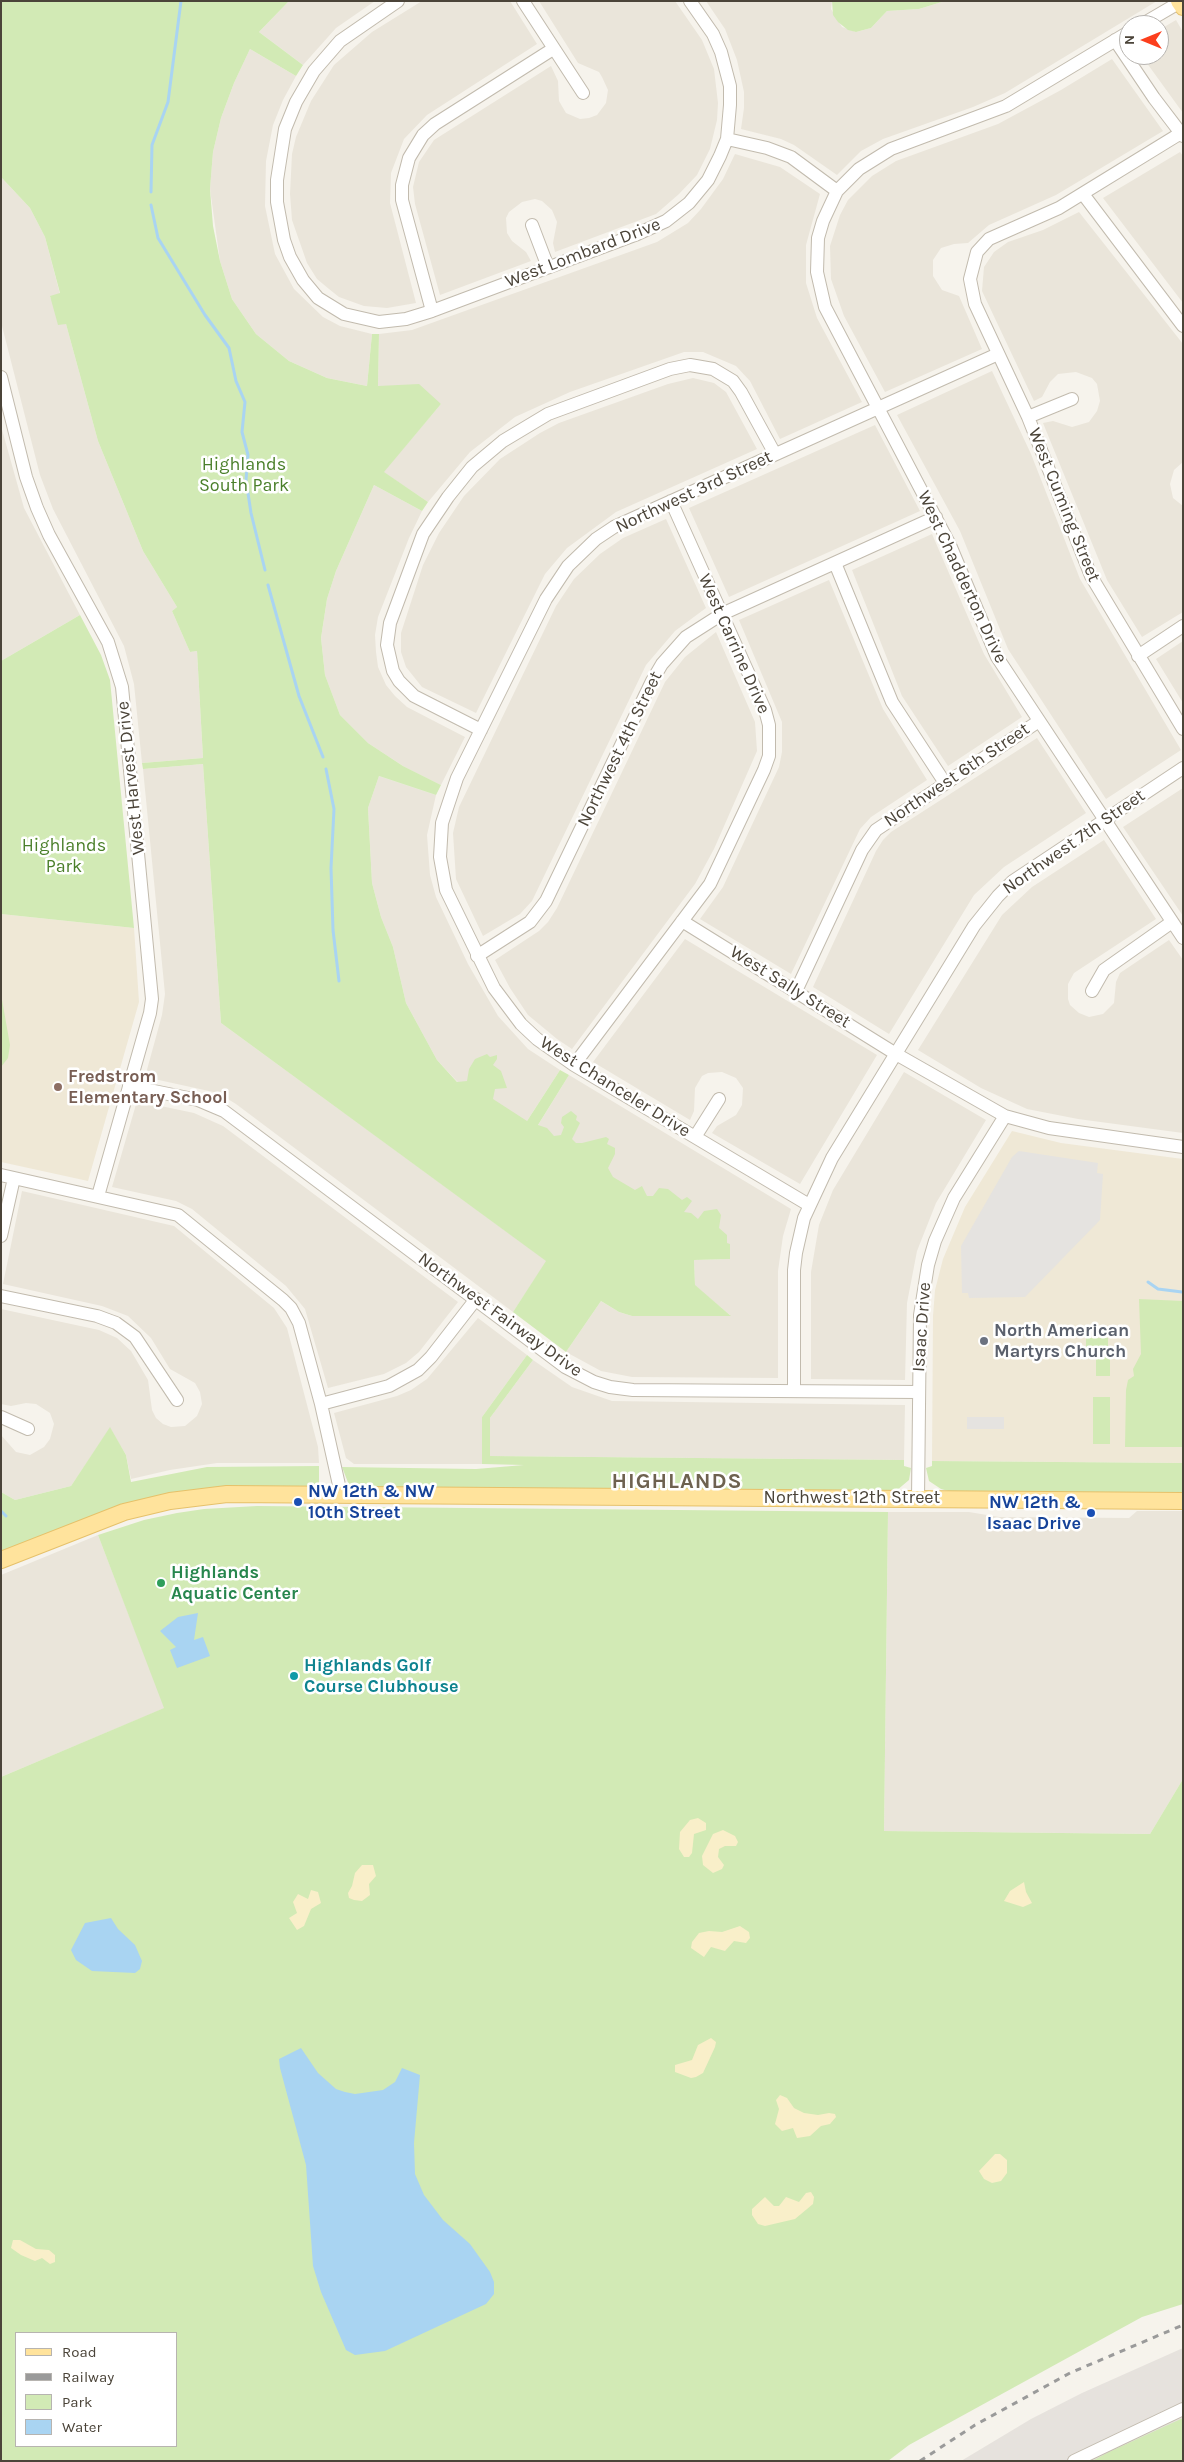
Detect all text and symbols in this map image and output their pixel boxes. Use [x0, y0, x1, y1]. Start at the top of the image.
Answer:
north arrow [1119, 15, 1169, 65]
text: N [1121, 35, 1138, 45]
street label: West Lombard Drive [502, 213, 664, 293]
street label: West Cuming Street [1023, 425, 1105, 585]
street label: Northwest 3rd Street [612, 446, 776, 538]
park label: Highlands South Park [199, 454, 289, 496]
street label: West Chadderton Drive [913, 487, 1011, 667]
street label: West Carrine Drive [693, 571, 775, 717]
street label: Northwest 4th Street [573, 668, 667, 830]
street label: West Harvest Drive [112, 700, 150, 856]
street label: Northwest 6th Street [880, 718, 1034, 832]
street label: Northwest 7th Street [999, 785, 1149, 899]
park label: Highlands Park [22, 835, 106, 878]
street label: West Sally Street [726, 941, 854, 1033]
street label: West Chanceler Drive [536, 1032, 694, 1142]
place label: Fredstrom Elementary School [68, 1066, 228, 1108]
marker: Fredstrom Elementary School [52, 1081, 64, 1093]
street label: Northwest Fairway Drive [414, 1248, 586, 1382]
street label: Isaac Drive [908, 1281, 936, 1373]
place label: North American Martyrs Church [994, 1320, 1129, 1362]
marker: North American Martyrs Church [978, 1335, 990, 1347]
district label: HIGHLANDS [610, 1469, 744, 1495]
place label: NW 12th & NW 10th Street [308, 1481, 435, 1524]
street label: Northwest 12th Street [764, 1487, 940, 1509]
place label: NW 12th & Isaac Drive [987, 1492, 1081, 1535]
marker: NW 12th & NW 10th Street [292, 1496, 304, 1508]
marker: NW 12th & Isaac Drive [1085, 1507, 1097, 1519]
place label: Highlands Aquatic Center [171, 1562, 298, 1605]
marker: Highlands Aquatic Center [155, 1577, 167, 1589]
place label: Highlands Golf Course Clubhouse [304, 1655, 458, 1698]
marker: Highlands Golf Course Clubhouse [288, 1670, 300, 1682]
legend [15, 2332, 178, 2447]
text: Road [62, 2343, 97, 2361]
text: Railway [62, 2368, 114, 2386]
text: Park [62, 2393, 92, 2411]
text: Water [62, 2418, 102, 2436]

